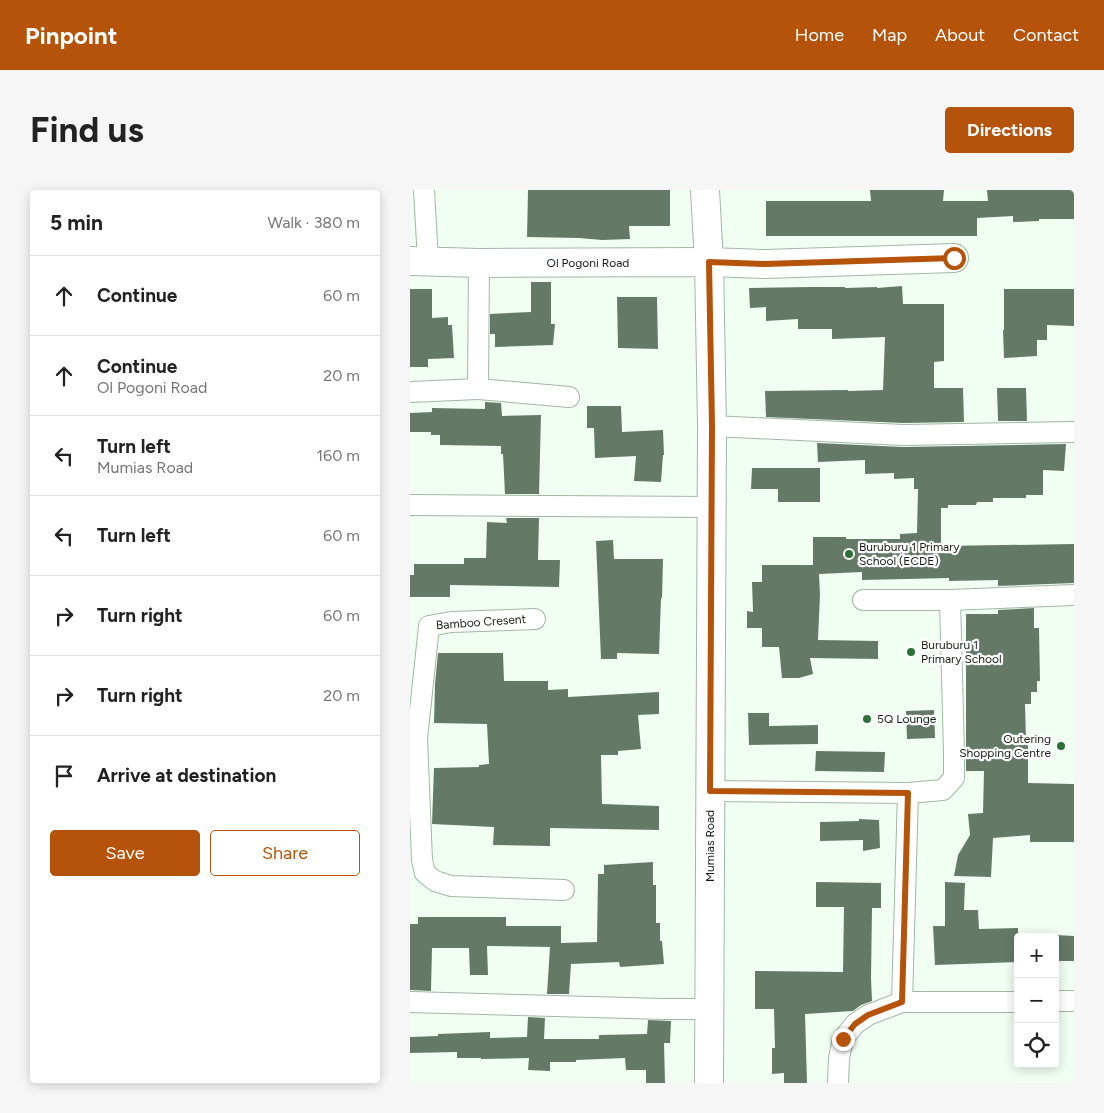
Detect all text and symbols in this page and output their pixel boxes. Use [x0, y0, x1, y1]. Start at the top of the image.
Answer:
text: Pinpoint [25, 21, 117, 50]
text: Home [795, 24, 844, 46]
text: Map [872, 24, 907, 46]
text: About [935, 24, 985, 46]
text: Contact [1013, 24, 1079, 46]
button: Directions [945, 107, 1074, 153]
text: Find us [30, 109, 144, 151]
text: 5 min [50, 210, 103, 235]
text: Walk · 380 m [268, 213, 360, 232]
route start [943, 247, 966, 270]
street label: Ol Pogoni Road [547, 256, 629, 270]
icon: ahead [50, 282, 78, 310]
text: Continue [97, 284, 177, 307]
text: 60 m [323, 286, 360, 305]
text: Continue [97, 355, 177, 378]
icon: ahead [50, 362, 78, 390]
text: 20 m [323, 366, 360, 385]
text: Ol Pogoni Road [97, 378, 207, 397]
text: Turn left [97, 435, 171, 458]
icon: left [50, 442, 78, 470]
text: 160 m [317, 446, 360, 465]
text: Mumias Road [97, 458, 193, 477]
icon: left [50, 522, 78, 550]
text: Turn left [97, 524, 171, 547]
text: 60 m [323, 526, 360, 545]
place label: Buruburu 1 Primary School (ECDE) [859, 540, 960, 568]
marker: Buruburu 1 Primary School (ECDE) [843, 548, 855, 560]
icon: right [50, 602, 78, 630]
text: Turn right [97, 604, 183, 627]
text: 60 m [323, 606, 360, 625]
street label: Bamboo Cresent [436, 612, 527, 632]
place label: Buruburu 1 Primary School [921, 638, 1002, 666]
marker: Buruburu 1 Primary School [905, 646, 917, 658]
icon: right [50, 682, 78, 710]
text: Turn right [97, 684, 183, 707]
text: 20 m [323, 686, 360, 705]
place label: 5Q Lounge [877, 712, 937, 726]
marker: 5Q Lounge [861, 713, 873, 725]
place label: Outering Shopping Centre [959, 732, 1051, 760]
marker: Outering Shopping Centre [1055, 740, 1067, 752]
icon: arrive [50, 762, 78, 790]
text: Arrive at destination [97, 764, 276, 787]
street label: Mumias Road [703, 810, 717, 882]
button: Save [50, 830, 200, 876]
button: Share [210, 830, 360, 876]
map controls [1014, 933, 1059, 1068]
button: + [1014, 933, 1059, 978]
button: − [1014, 978, 1059, 1023]
button: locate [1014, 1023, 1059, 1068]
route end [832, 1028, 855, 1051]

